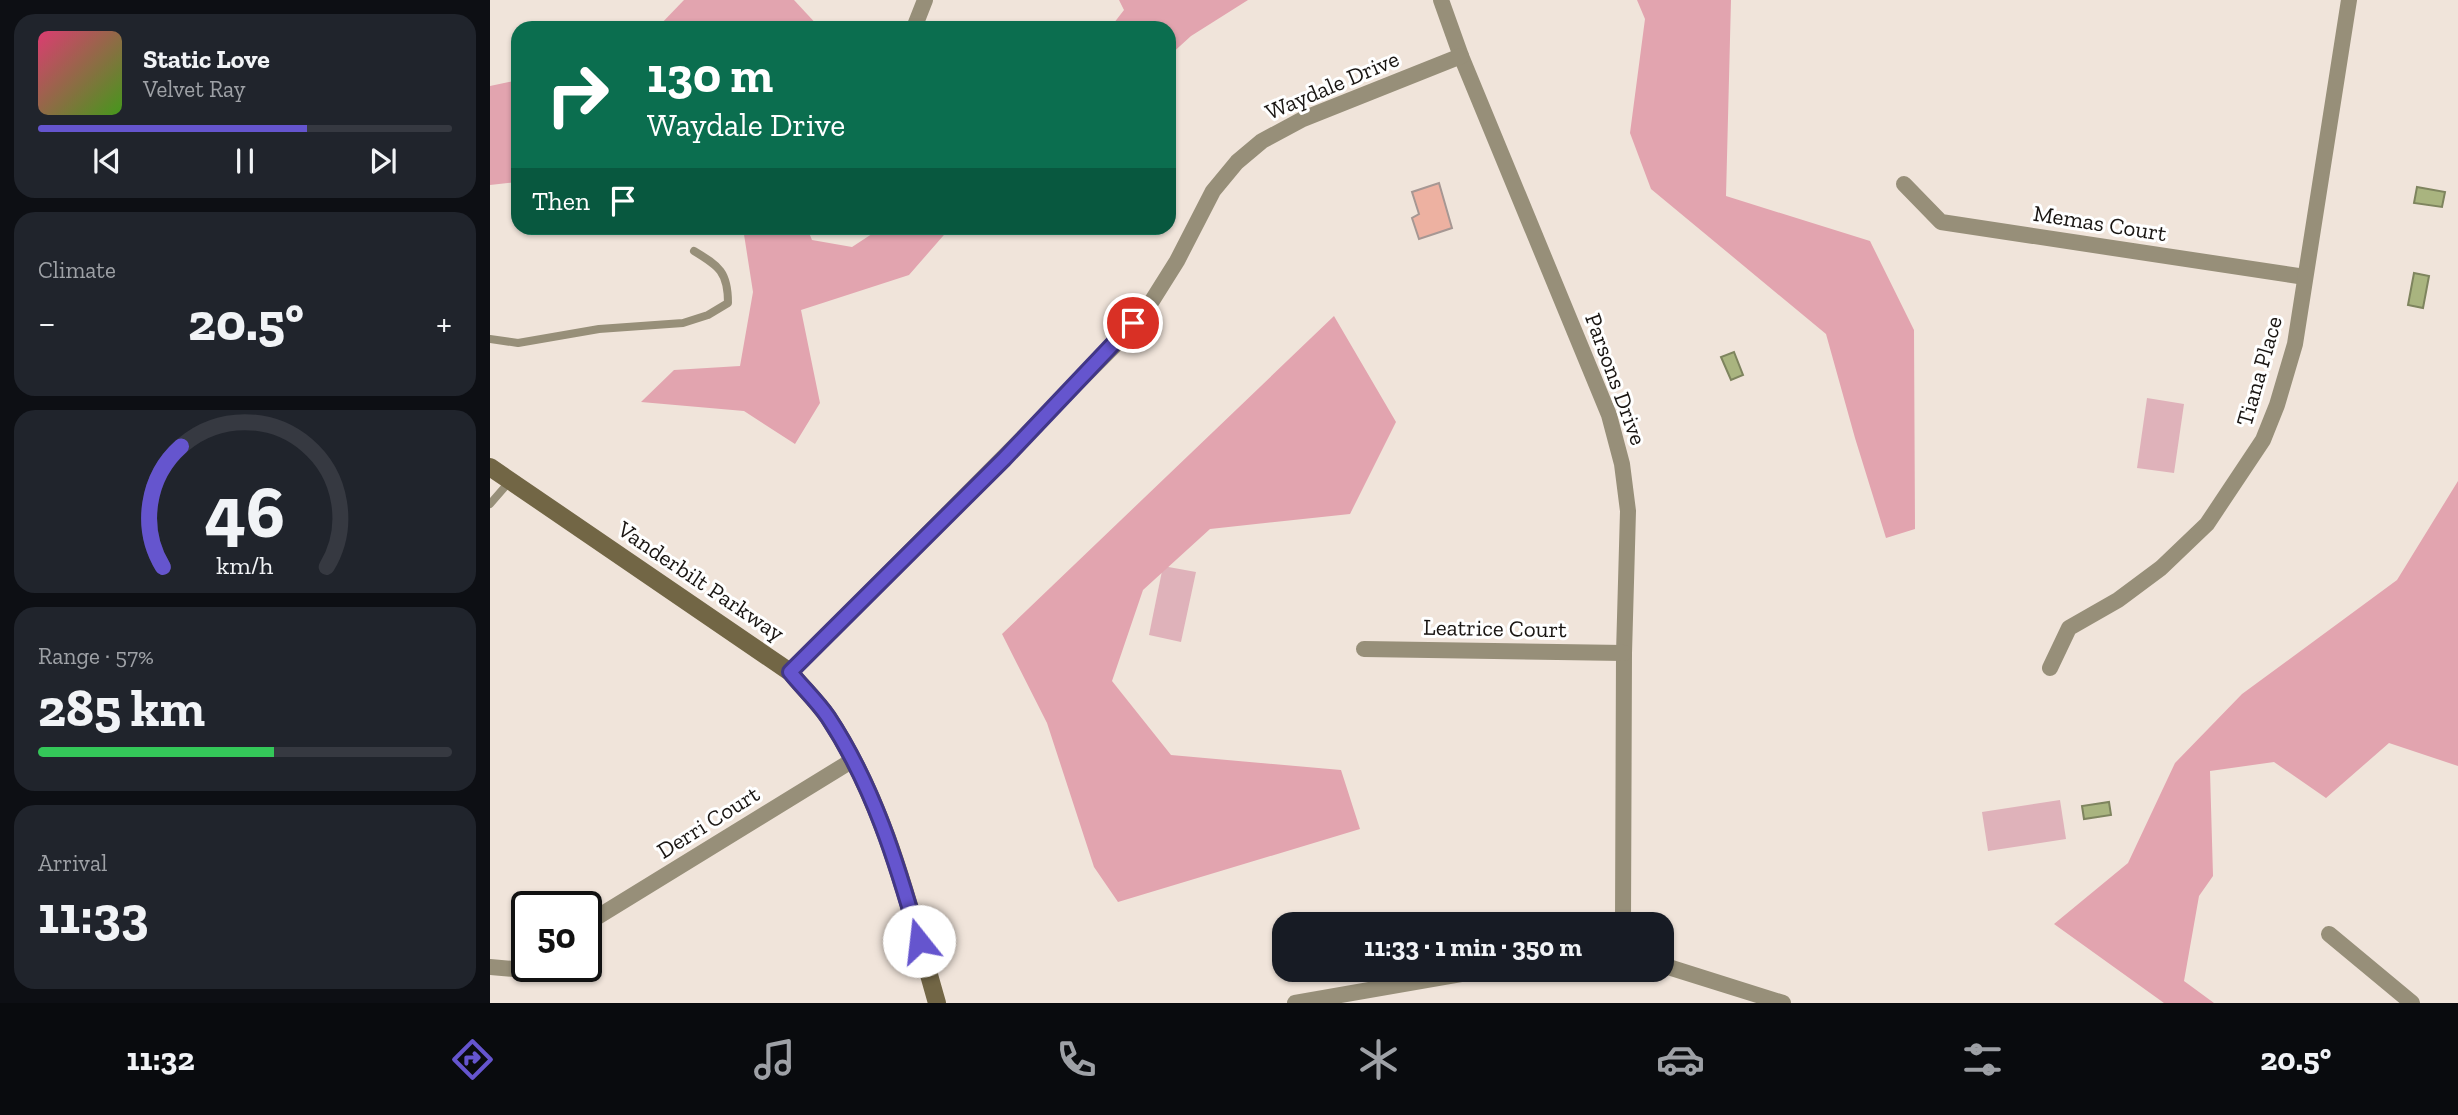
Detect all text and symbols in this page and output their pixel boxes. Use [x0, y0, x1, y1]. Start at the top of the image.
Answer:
text: Static Love [143, 43, 270, 75]
street label: Waydale Drive [1261, 44, 1403, 126]
text: 130 m [647, 46, 773, 105]
icon: right [532, 49, 623, 140]
text: Velvet Ray [143, 75, 245, 103]
text: Waydale Drive [647, 106, 845, 144]
icon: previous [88, 142, 126, 180]
icon: pause [226, 142, 264, 180]
icon: next [364, 142, 402, 180]
icon: arrive [604, 182, 642, 220]
text: Then [532, 185, 590, 217]
street label: Memas Court [2031, 199, 2169, 247]
text: Climate [38, 256, 116, 284]
text: 20.5° [188, 291, 304, 353]
pin [1103, 293, 1163, 353]
text: − [38, 300, 56, 346]
text: + [436, 300, 452, 346]
icon: arrive [1114, 304, 1152, 342]
street label: Parsons Drive [1579, 309, 1653, 449]
street label: Tiana Place [2230, 313, 2288, 429]
text: 46 [205, 469, 285, 557]
street label: Vanderbilt Parkway [611, 514, 790, 647]
text: km/h [216, 550, 274, 580]
street label: Leatrice Court [1423, 613, 1567, 643]
text: Range · 57% [38, 642, 154, 670]
text: 285 km [38, 677, 205, 739]
street label: Derri Court [651, 779, 765, 865]
text: Arrival [38, 849, 107, 877]
text: 11:33 [38, 884, 148, 946]
speed limit sign: 50 [511, 891, 602, 982]
position arrow [882, 904, 956, 978]
text: 11:33 · 1 min · 350 m [1364, 931, 1582, 963]
icon: directions [448, 1035, 497, 1084]
icon: music [750, 1035, 799, 1084]
icon: phone [1052, 1035, 1101, 1084]
icon: climate [1354, 1035, 1403, 1084]
icon: car [1656, 1035, 1705, 1084]
icon: filters [1958, 1035, 2007, 1084]
text: 11:32 [127, 1040, 195, 1078]
text: 20.5° [2260, 1040, 2331, 1078]

